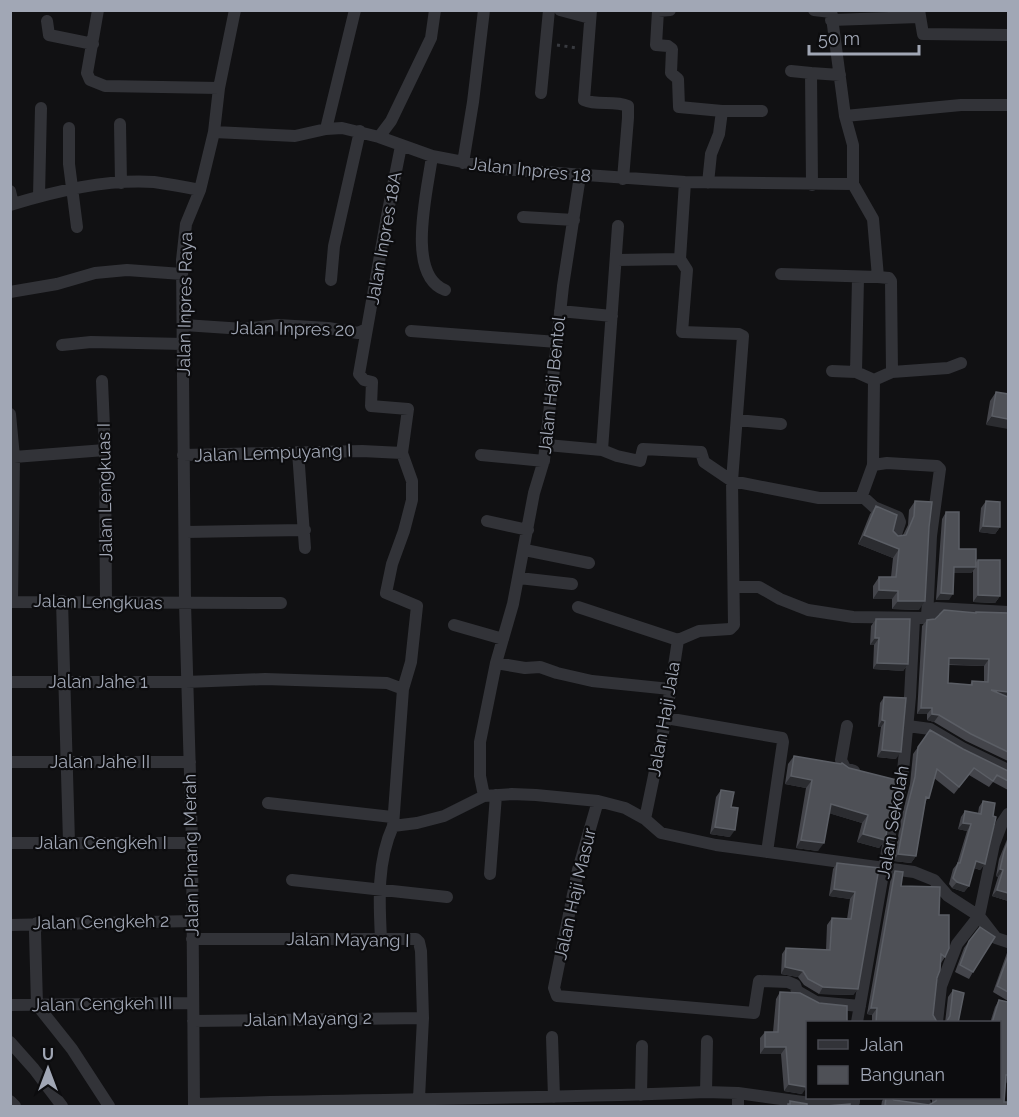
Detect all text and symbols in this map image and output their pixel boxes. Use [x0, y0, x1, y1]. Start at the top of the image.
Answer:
scale bar [809, 18, 918, 56]
text: 50 m [818, 28, 860, 49]
street label: Jalan Inpres 18 [468, 153, 592, 186]
street label: Jalan Inpres 18A [361, 170, 406, 306]
street label: Jalan Inpres Raya [173, 232, 196, 376]
street label: Jalan Haji Bentol [534, 315, 569, 455]
street label: Jalan Inpres 20 [231, 317, 355, 340]
street label: Jalan Lengkuas I [93, 423, 116, 561]
street label: Jalan Lempuyang I [194, 439, 352, 466]
street label: Jalan Lengkuas [33, 590, 163, 613]
street label: Jalan Haji Jala [643, 660, 684, 778]
street label: Jalan Jahe 1 [48, 671, 148, 692]
street label: Jalan Jahe II [50, 751, 150, 772]
street label: Jalan Sekolah [872, 764, 913, 880]
street label: Jalan Pinang Merah [179, 774, 202, 936]
street label: Jalan Haji Masur [549, 825, 600, 962]
street label: Jalan Cengkeh I [35, 832, 167, 853]
street label: Jalan Cengkeh 2 [32, 910, 170, 933]
street label: Jalan Mayang I [286, 928, 410, 951]
street label: Jalan Cengkeh III [31, 992, 173, 1015]
street label: Jalan Mayang 2 [244, 1007, 372, 1030]
legend [806, 1021, 1001, 1099]
text: Jalan [860, 1034, 904, 1055]
north arrow [18, 1039, 78, 1099]
text: U [42, 1045, 54, 1064]
text: Bangunan [860, 1064, 945, 1085]

